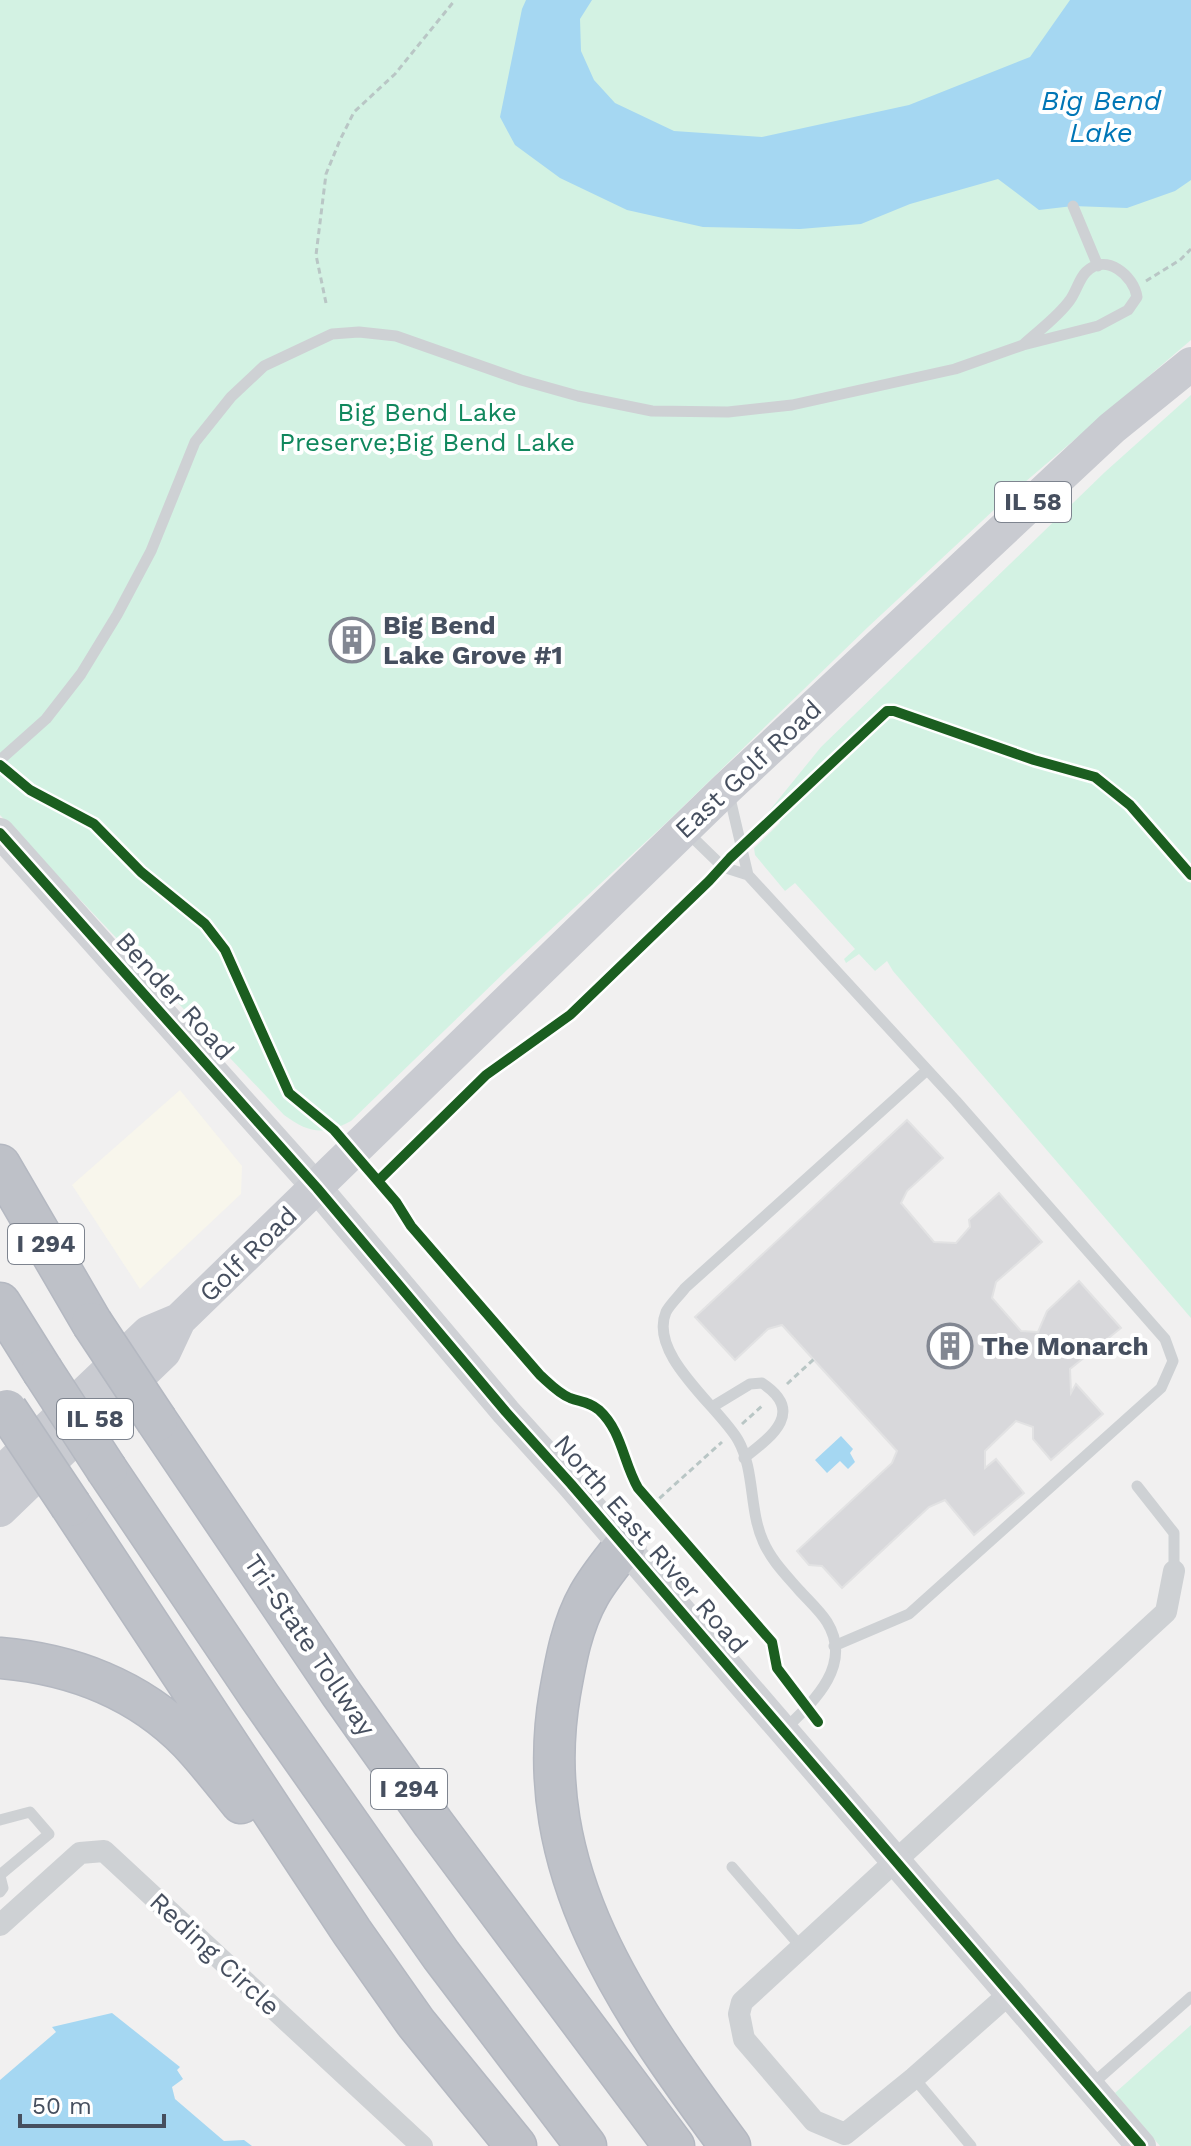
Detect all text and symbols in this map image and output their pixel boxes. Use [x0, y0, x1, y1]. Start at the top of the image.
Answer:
water label: Big Bend Lake [1041, 84, 1162, 149]
park label: Big Bend Lake Preserve;Big Bend Lake [279, 397, 575, 457]
road number: IL 58 [995, 482, 1071, 522]
place label: Big Bend Lake Grove #1 [383, 610, 563, 670]
building icon: Big Bend Lake Grove #1 [328, 616, 376, 664]
street label: East Golf Road [669, 694, 827, 844]
street label: Bender Road [110, 926, 240, 1066]
street label: Golf Road [193, 1200, 303, 1308]
road number: I 294 [8, 1224, 84, 1264]
building icon: The Monarch [926, 1322, 974, 1370]
place label: The Monarch [981, 1331, 1149, 1361]
road number: IL 58 [57, 1399, 133, 1439]
street label: North East River Road [548, 1429, 754, 1659]
street label: Tri-State Tollway [238, 1548, 382, 1742]
road number: I 294 [371, 1769, 447, 1809]
street label: Reding Circle [144, 1886, 286, 2022]
scale bar [20, 2078, 164, 2128]
text: 50 m [32, 2092, 92, 2120]

